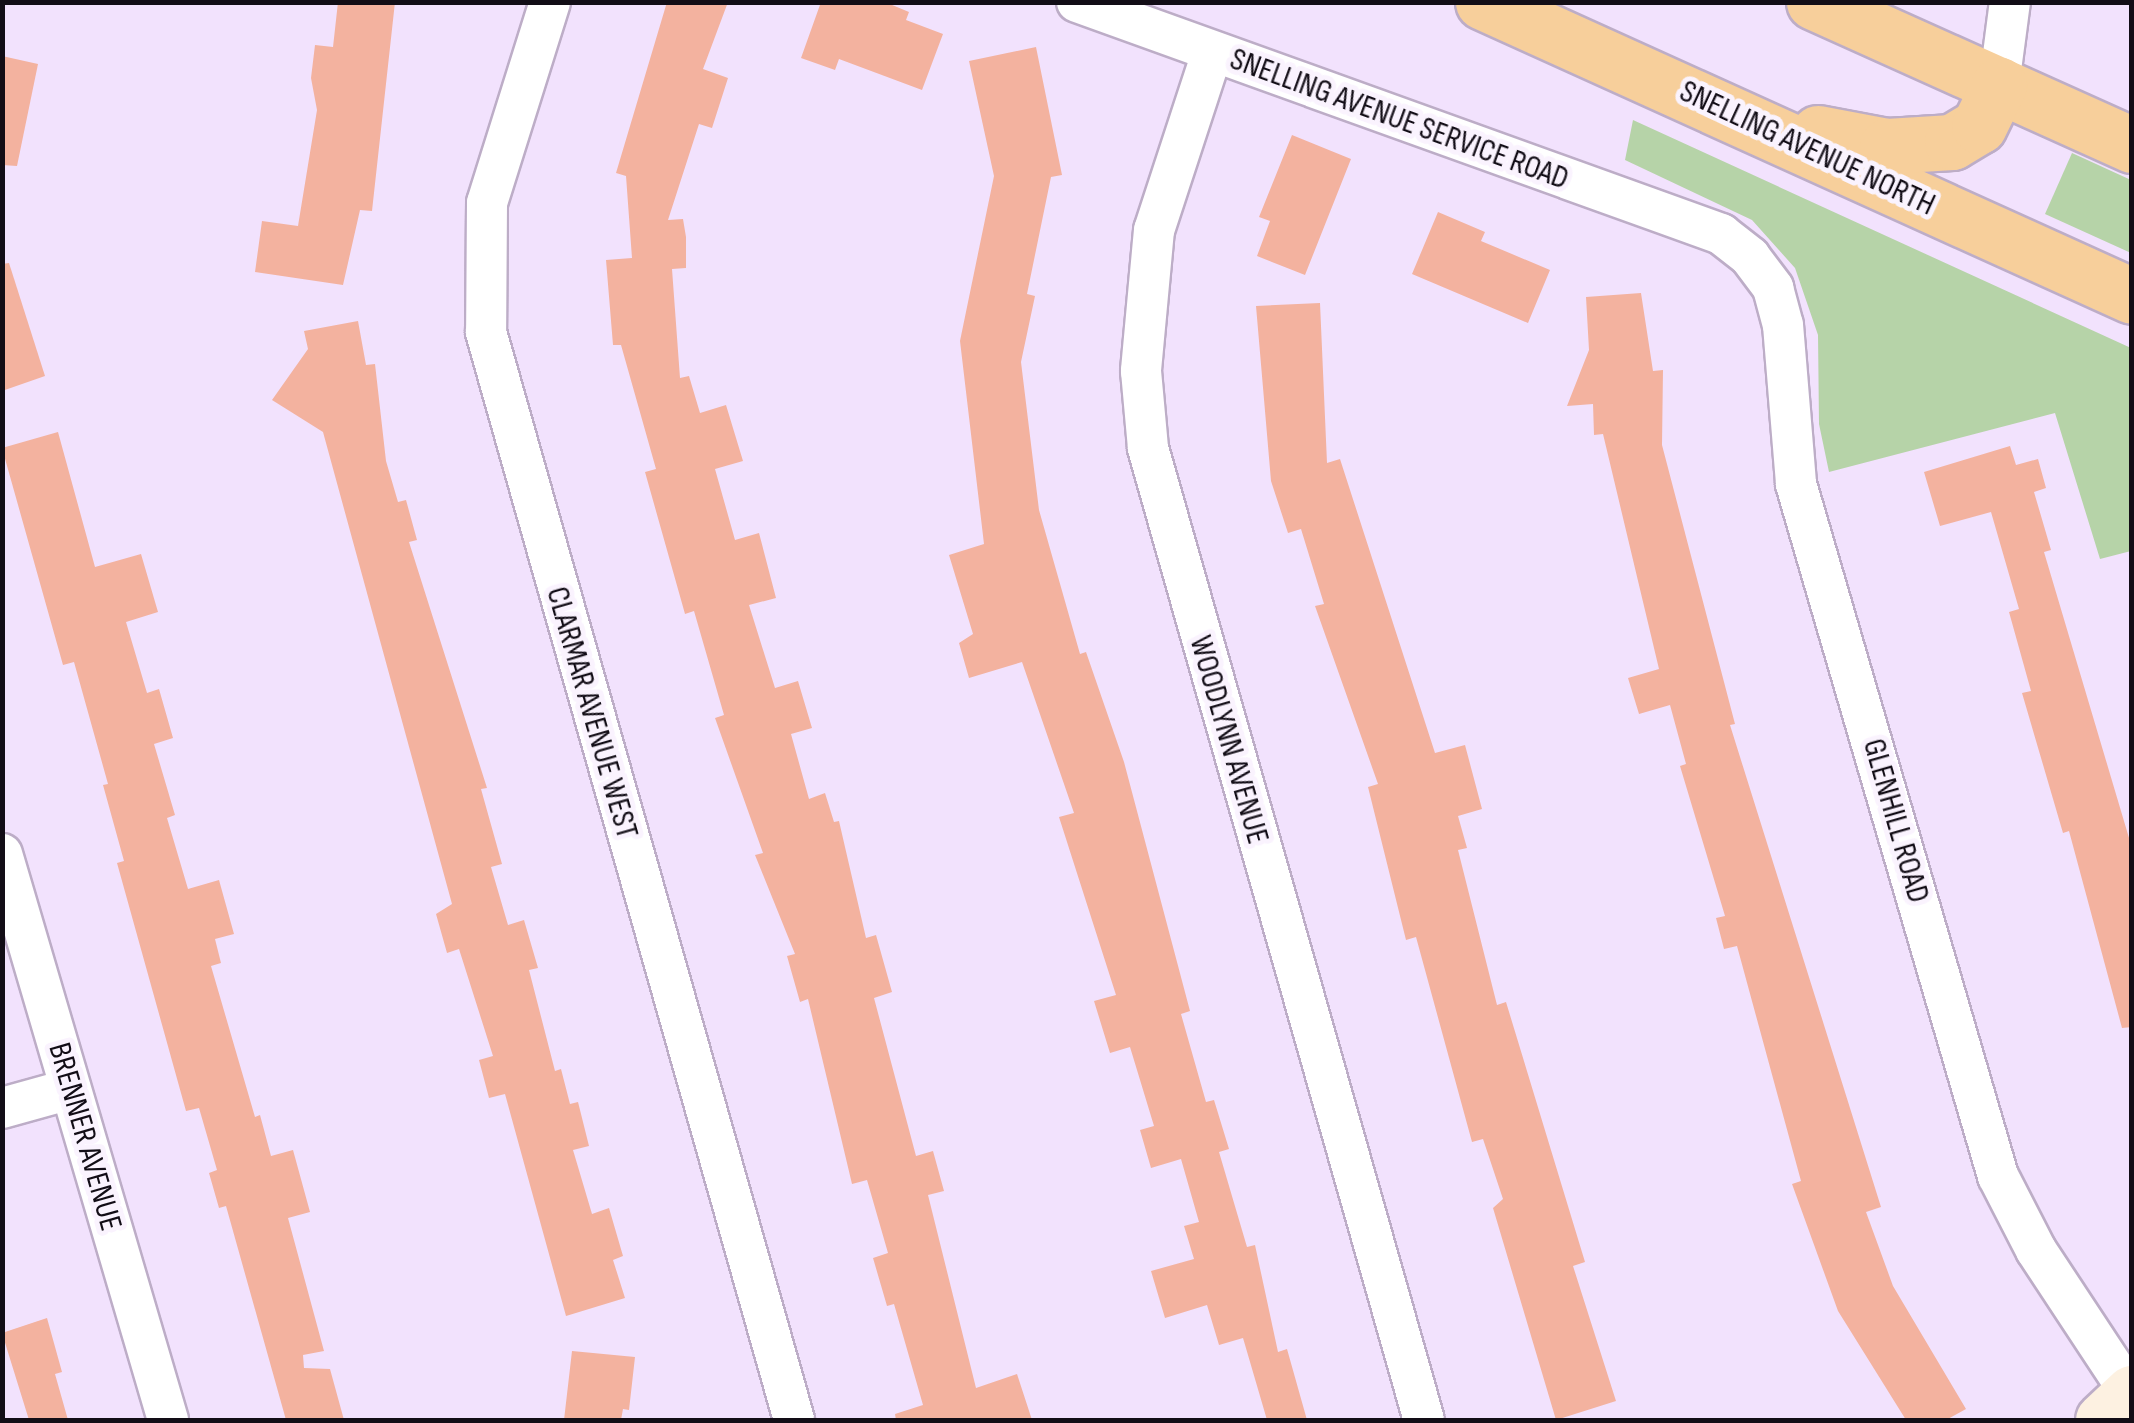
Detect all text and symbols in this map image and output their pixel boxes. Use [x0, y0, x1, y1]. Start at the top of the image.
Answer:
street label: SNELLING AVENUE SERVICE ROAD [1225, 41, 1573, 199]
street label: SNELLING AVENUE NORTH [1673, 73, 1941, 225]
street label: CLARMAR AVENUE WEST [537, 583, 645, 843]
street label: WOODLYNN AVENUE [1180, 632, 1276, 848]
street label: GLENHILL ROAD [1853, 735, 1937, 907]
street label: BRENNER AVENUE [39, 1039, 129, 1235]

